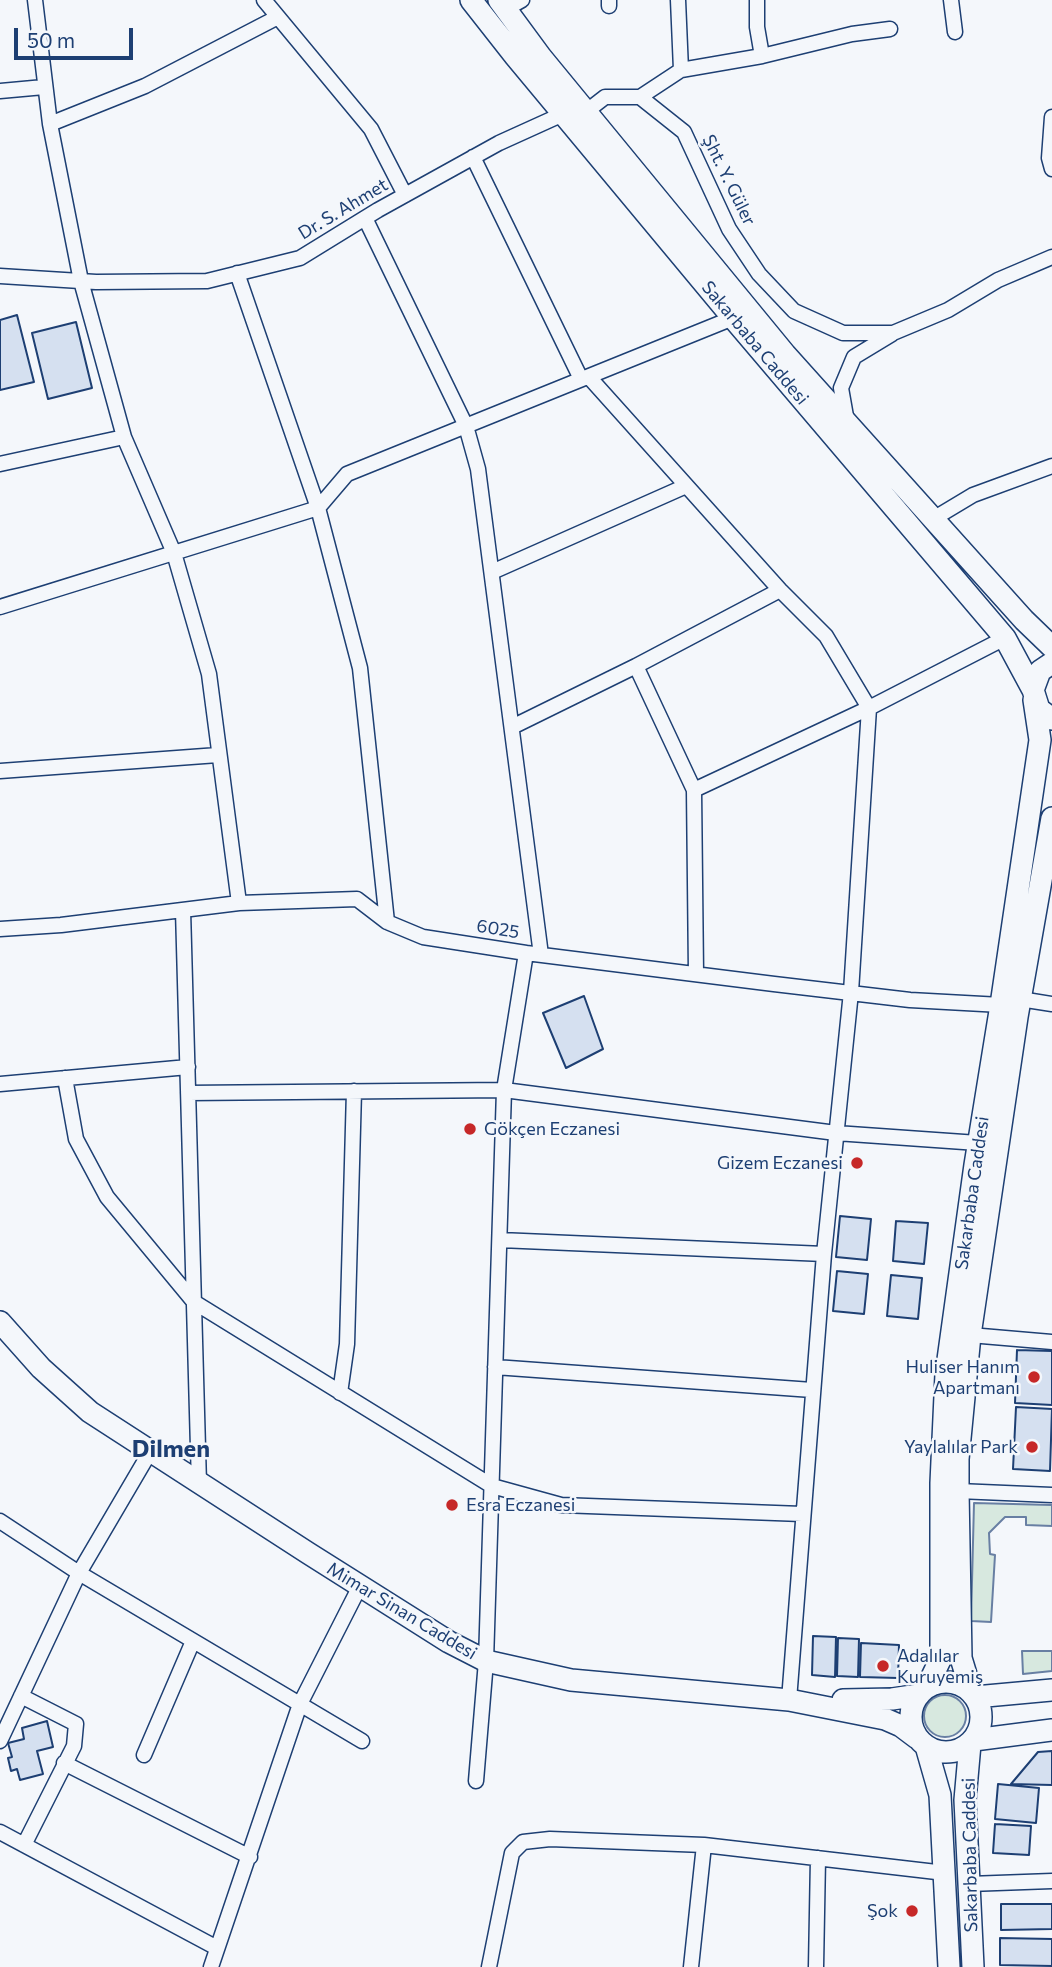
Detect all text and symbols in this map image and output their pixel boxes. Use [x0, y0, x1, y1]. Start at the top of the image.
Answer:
scale bar [18, 14, 136, 58]
text: 50 m [27, 27, 75, 52]
street label: Şht. Y. Güler [698, 131, 760, 229]
street label: Dr. S. Ahmet [294, 174, 392, 244]
street label: Sakarbaba Caddesi [697, 277, 813, 409]
street label: 6025 [475, 915, 521, 943]
street label: Sakarbaba Caddesi [951, 1115, 993, 1271]
place label: Gökçen Eczanesi [484, 1118, 620, 1140]
marker: Gökçen Eczanesi [462, 1121, 478, 1137]
place label: Gizem Eczanesi [717, 1152, 843, 1174]
marker: Gizem Eczanesi [849, 1155, 865, 1171]
place label: Huliser Hanım Apartmanı [905, 1356, 1020, 1398]
marker: Huliser Hanım Apartmanı [1026, 1369, 1042, 1385]
district label: Dilmen [132, 1435, 210, 1463]
place label: Yaylalılar Park [904, 1436, 1018, 1458]
marker: Yaylalılar Park [1024, 1439, 1040, 1455]
place label: Esra Eczanesi [466, 1494, 575, 1516]
marker: Esra Eczanesi [444, 1497, 460, 1513]
street label: Mimar Sinan Caddesi [323, 1558, 481, 1664]
place label: Adalılar Kuruyemiş [897, 1645, 983, 1688]
marker: Adalılar Kuruyemiş [875, 1658, 891, 1674]
street label: Sakarbaba Caddesi [958, 1777, 982, 1933]
place label: Şok [867, 1900, 898, 1922]
marker: Şok [904, 1903, 920, 1919]

